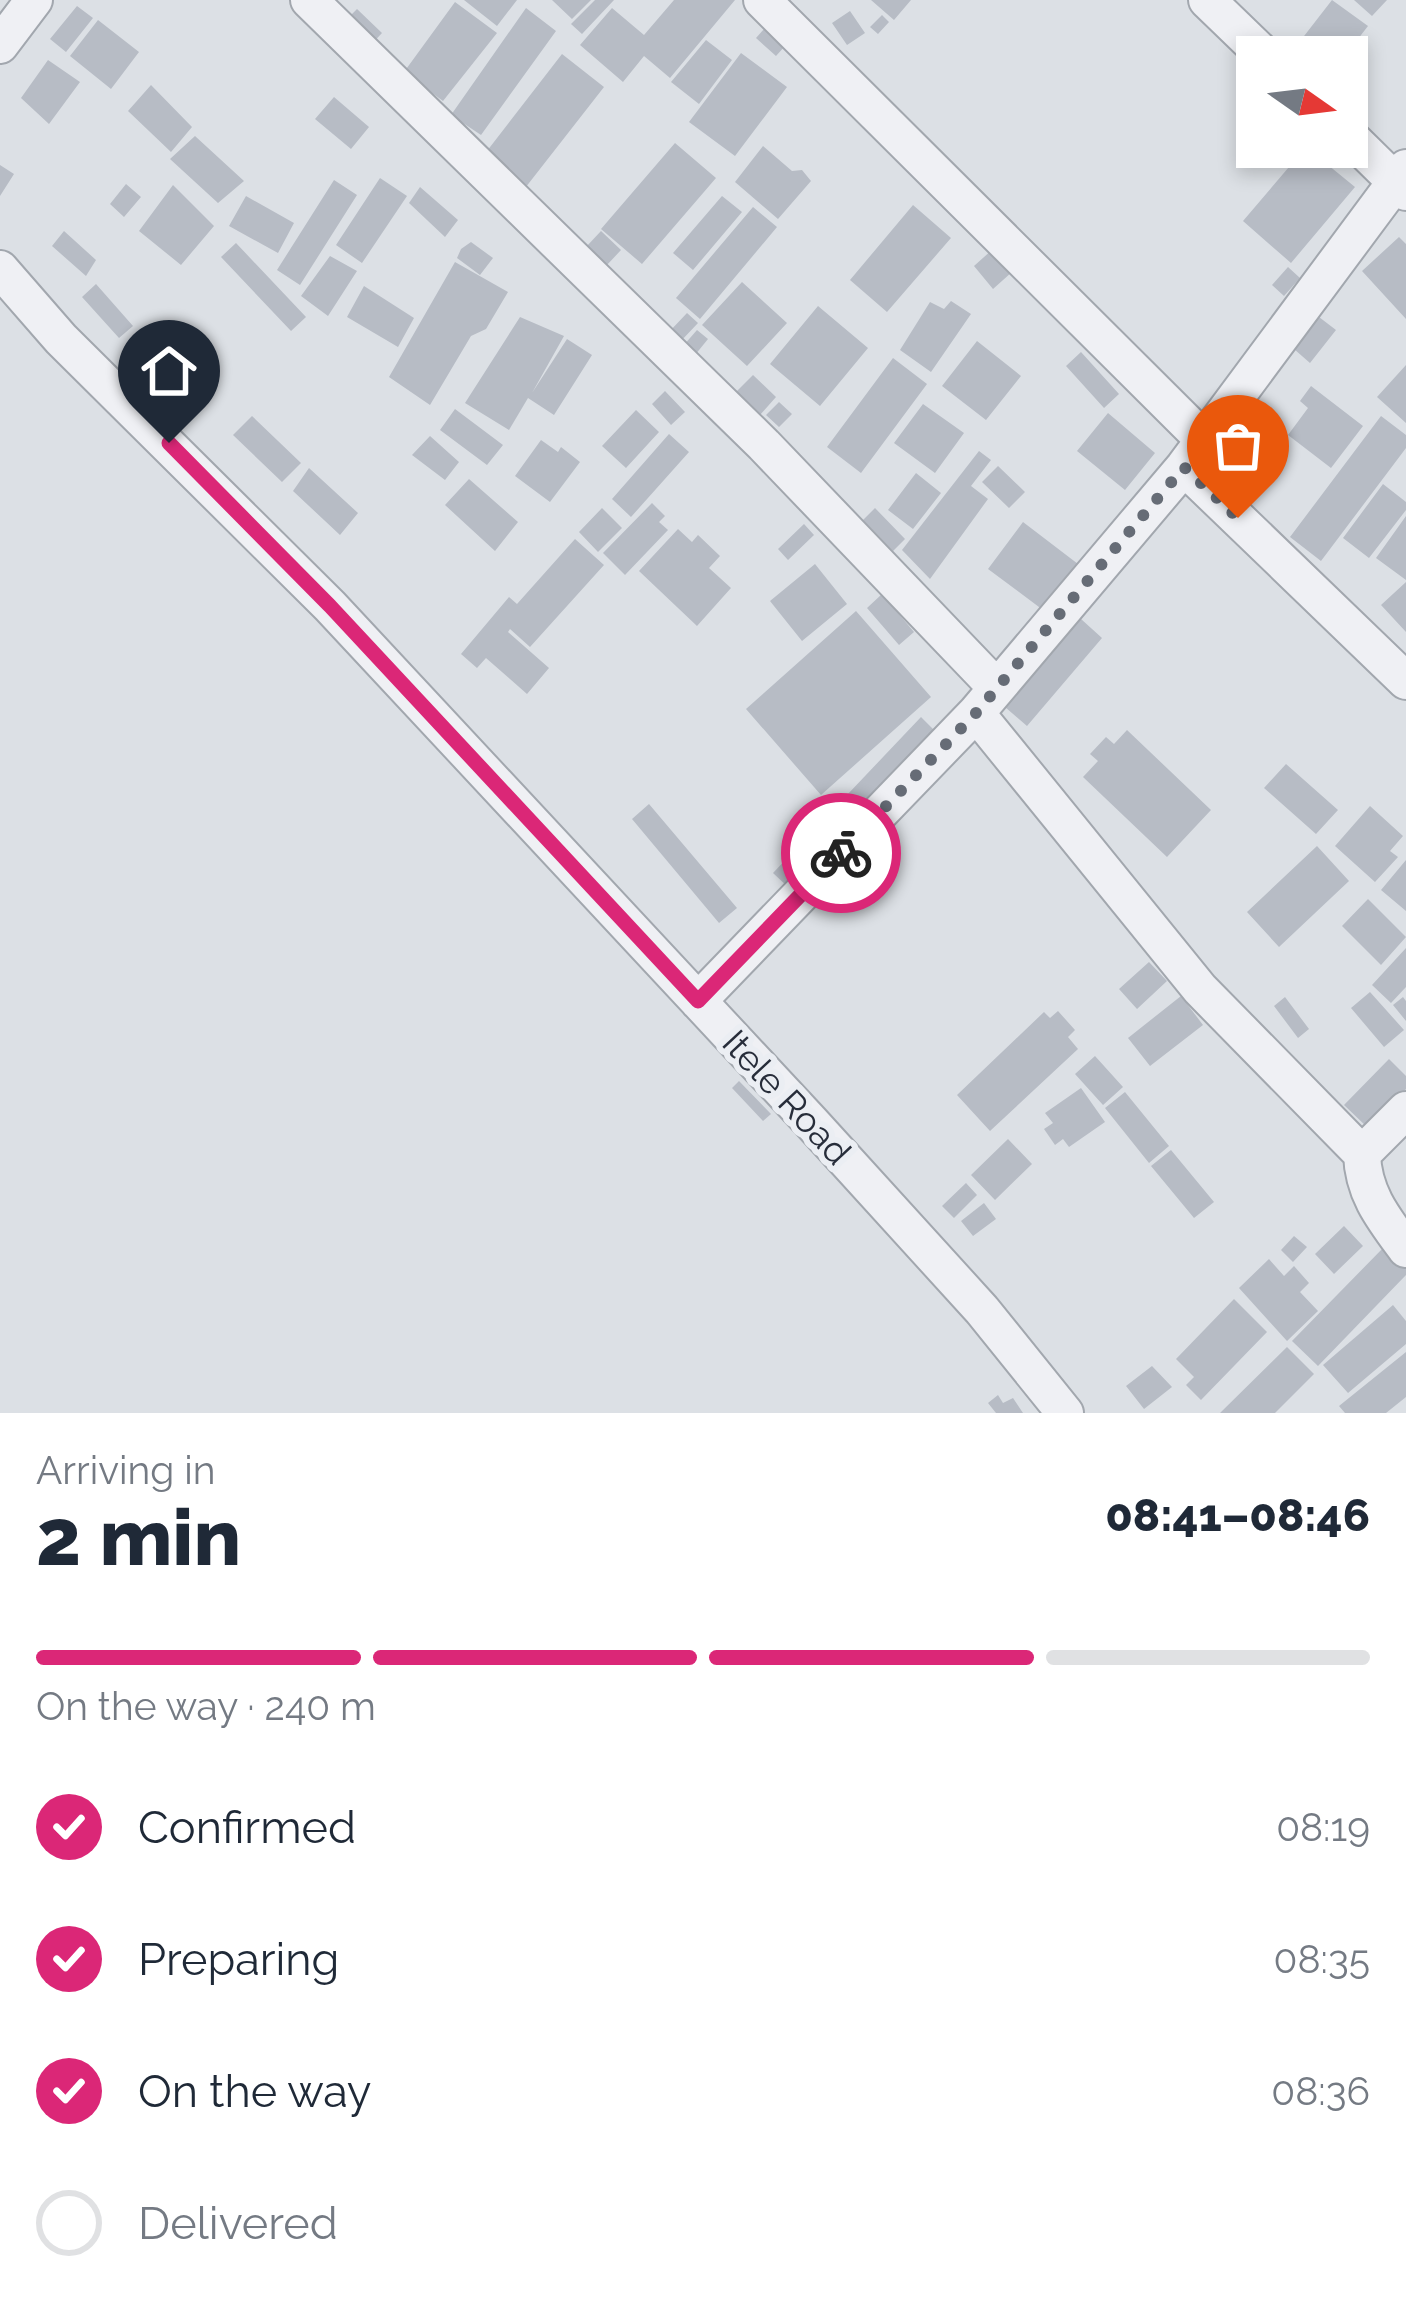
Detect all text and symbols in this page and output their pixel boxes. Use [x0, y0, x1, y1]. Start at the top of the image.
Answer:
north arrow [1236, 36, 1368, 168]
map controls [1236, 36, 1368, 168]
pin [118, 320, 220, 443]
icon: home [136, 338, 202, 404]
pin [1187, 395, 1289, 518]
icon: bag [1205, 413, 1271, 479]
courier [781, 793, 901, 913]
icon: bike [808, 820, 874, 886]
street label: Itele Road [714, 1021, 860, 1173]
text: Arriving in [36, 1447, 216, 1493]
text: 08:41–08:46 [1105, 1489, 1370, 1542]
text: 2 min [36, 1492, 241, 1583]
text: On the way · 240 m [36, 1683, 376, 1729]
icon: check [36, 1794, 102, 1860]
text: Confirmed [138, 1801, 356, 1854]
text: 08:19 [1276, 1804, 1370, 1850]
icon: check [36, 1926, 102, 1992]
text: Preparing [138, 1933, 339, 1986]
text: 08:35 [1274, 1936, 1370, 1982]
icon: check [36, 2058, 102, 2124]
text: On the way [138, 2065, 372, 2118]
text: 08:36 [1271, 2068, 1370, 2114]
text: Delivered [138, 2197, 338, 2250]

